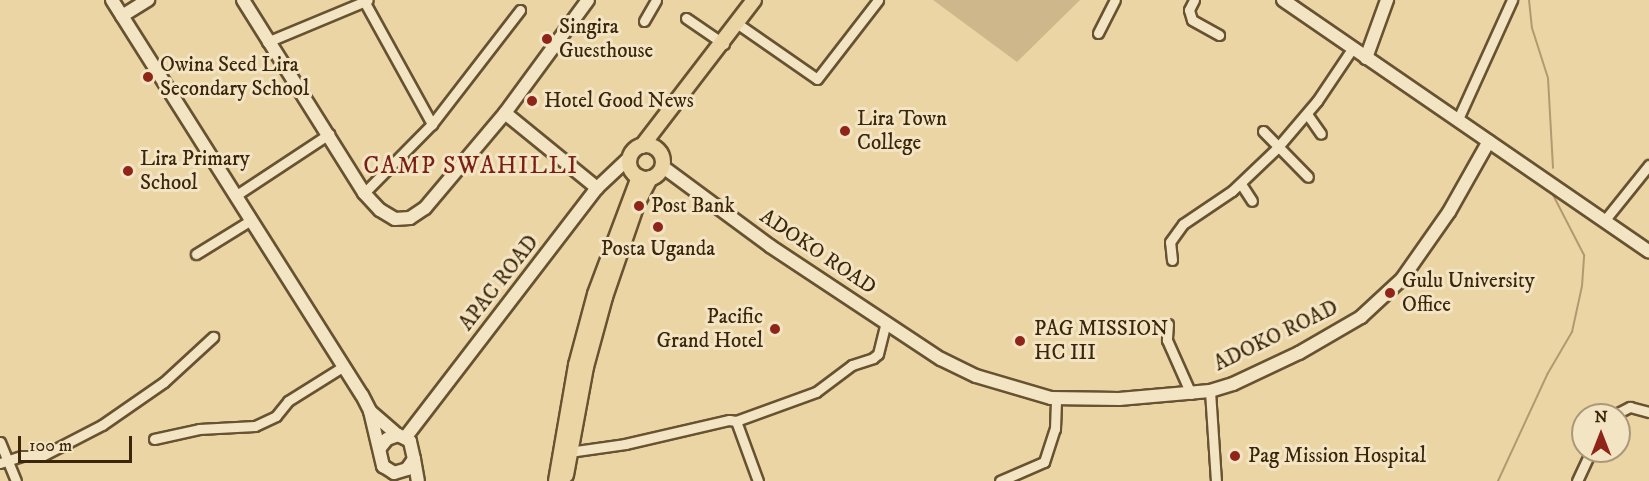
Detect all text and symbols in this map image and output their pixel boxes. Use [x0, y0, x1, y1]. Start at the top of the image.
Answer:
place label: Singira Guesthouse [559, 14, 653, 64]
marker: Singira Guesthouse [540, 32, 554, 46]
place label: Owina Seed Lira Secondary School [160, 52, 309, 102]
marker: Owina Seed Lira Secondary School [141, 70, 155, 84]
place label: Hotel Good News [544, 88, 694, 114]
marker: Hotel Good News [525, 94, 539, 108]
place label: Lira Town College [857, 106, 947, 156]
marker: Lira Town College [838, 124, 852, 138]
place label: Lira Primary School [140, 146, 250, 196]
district label: CAMP SWAHILLI [363, 153, 579, 181]
marker: Lira Primary School [121, 164, 135, 178]
place label: Post Bank [651, 193, 735, 219]
marker: Post Bank [632, 199, 646, 213]
street label: ADOKO ROAD [755, 204, 881, 300]
marker: Posta Uganda [651, 220, 665, 234]
street label: APAC ROAD [454, 230, 544, 336]
place label: Posta Uganda [601, 236, 715, 262]
place label: Gulu University Office [1402, 268, 1535, 318]
marker: Gulu University Office [1383, 286, 1397, 300]
street label: ADOKO ROAD [1210, 295, 1342, 377]
place label: Pacific Grand Hotel [656, 304, 763, 354]
place label: PAG MISSION HC III [1034, 316, 1168, 366]
marker: Pacific Grand Hotel [768, 322, 782, 336]
marker: PAG MISSION HC III [1011, 332, 1029, 350]
north arrow [1571, 403, 1631, 463]
text: N [1594, 407, 1608, 427]
scale bar [21, 424, 135, 462]
text: 100 m [29, 435, 72, 457]
place label: Pag Mission Hospital [1248, 443, 1426, 469]
marker: Pag Mission Hospital [1226, 447, 1244, 465]

